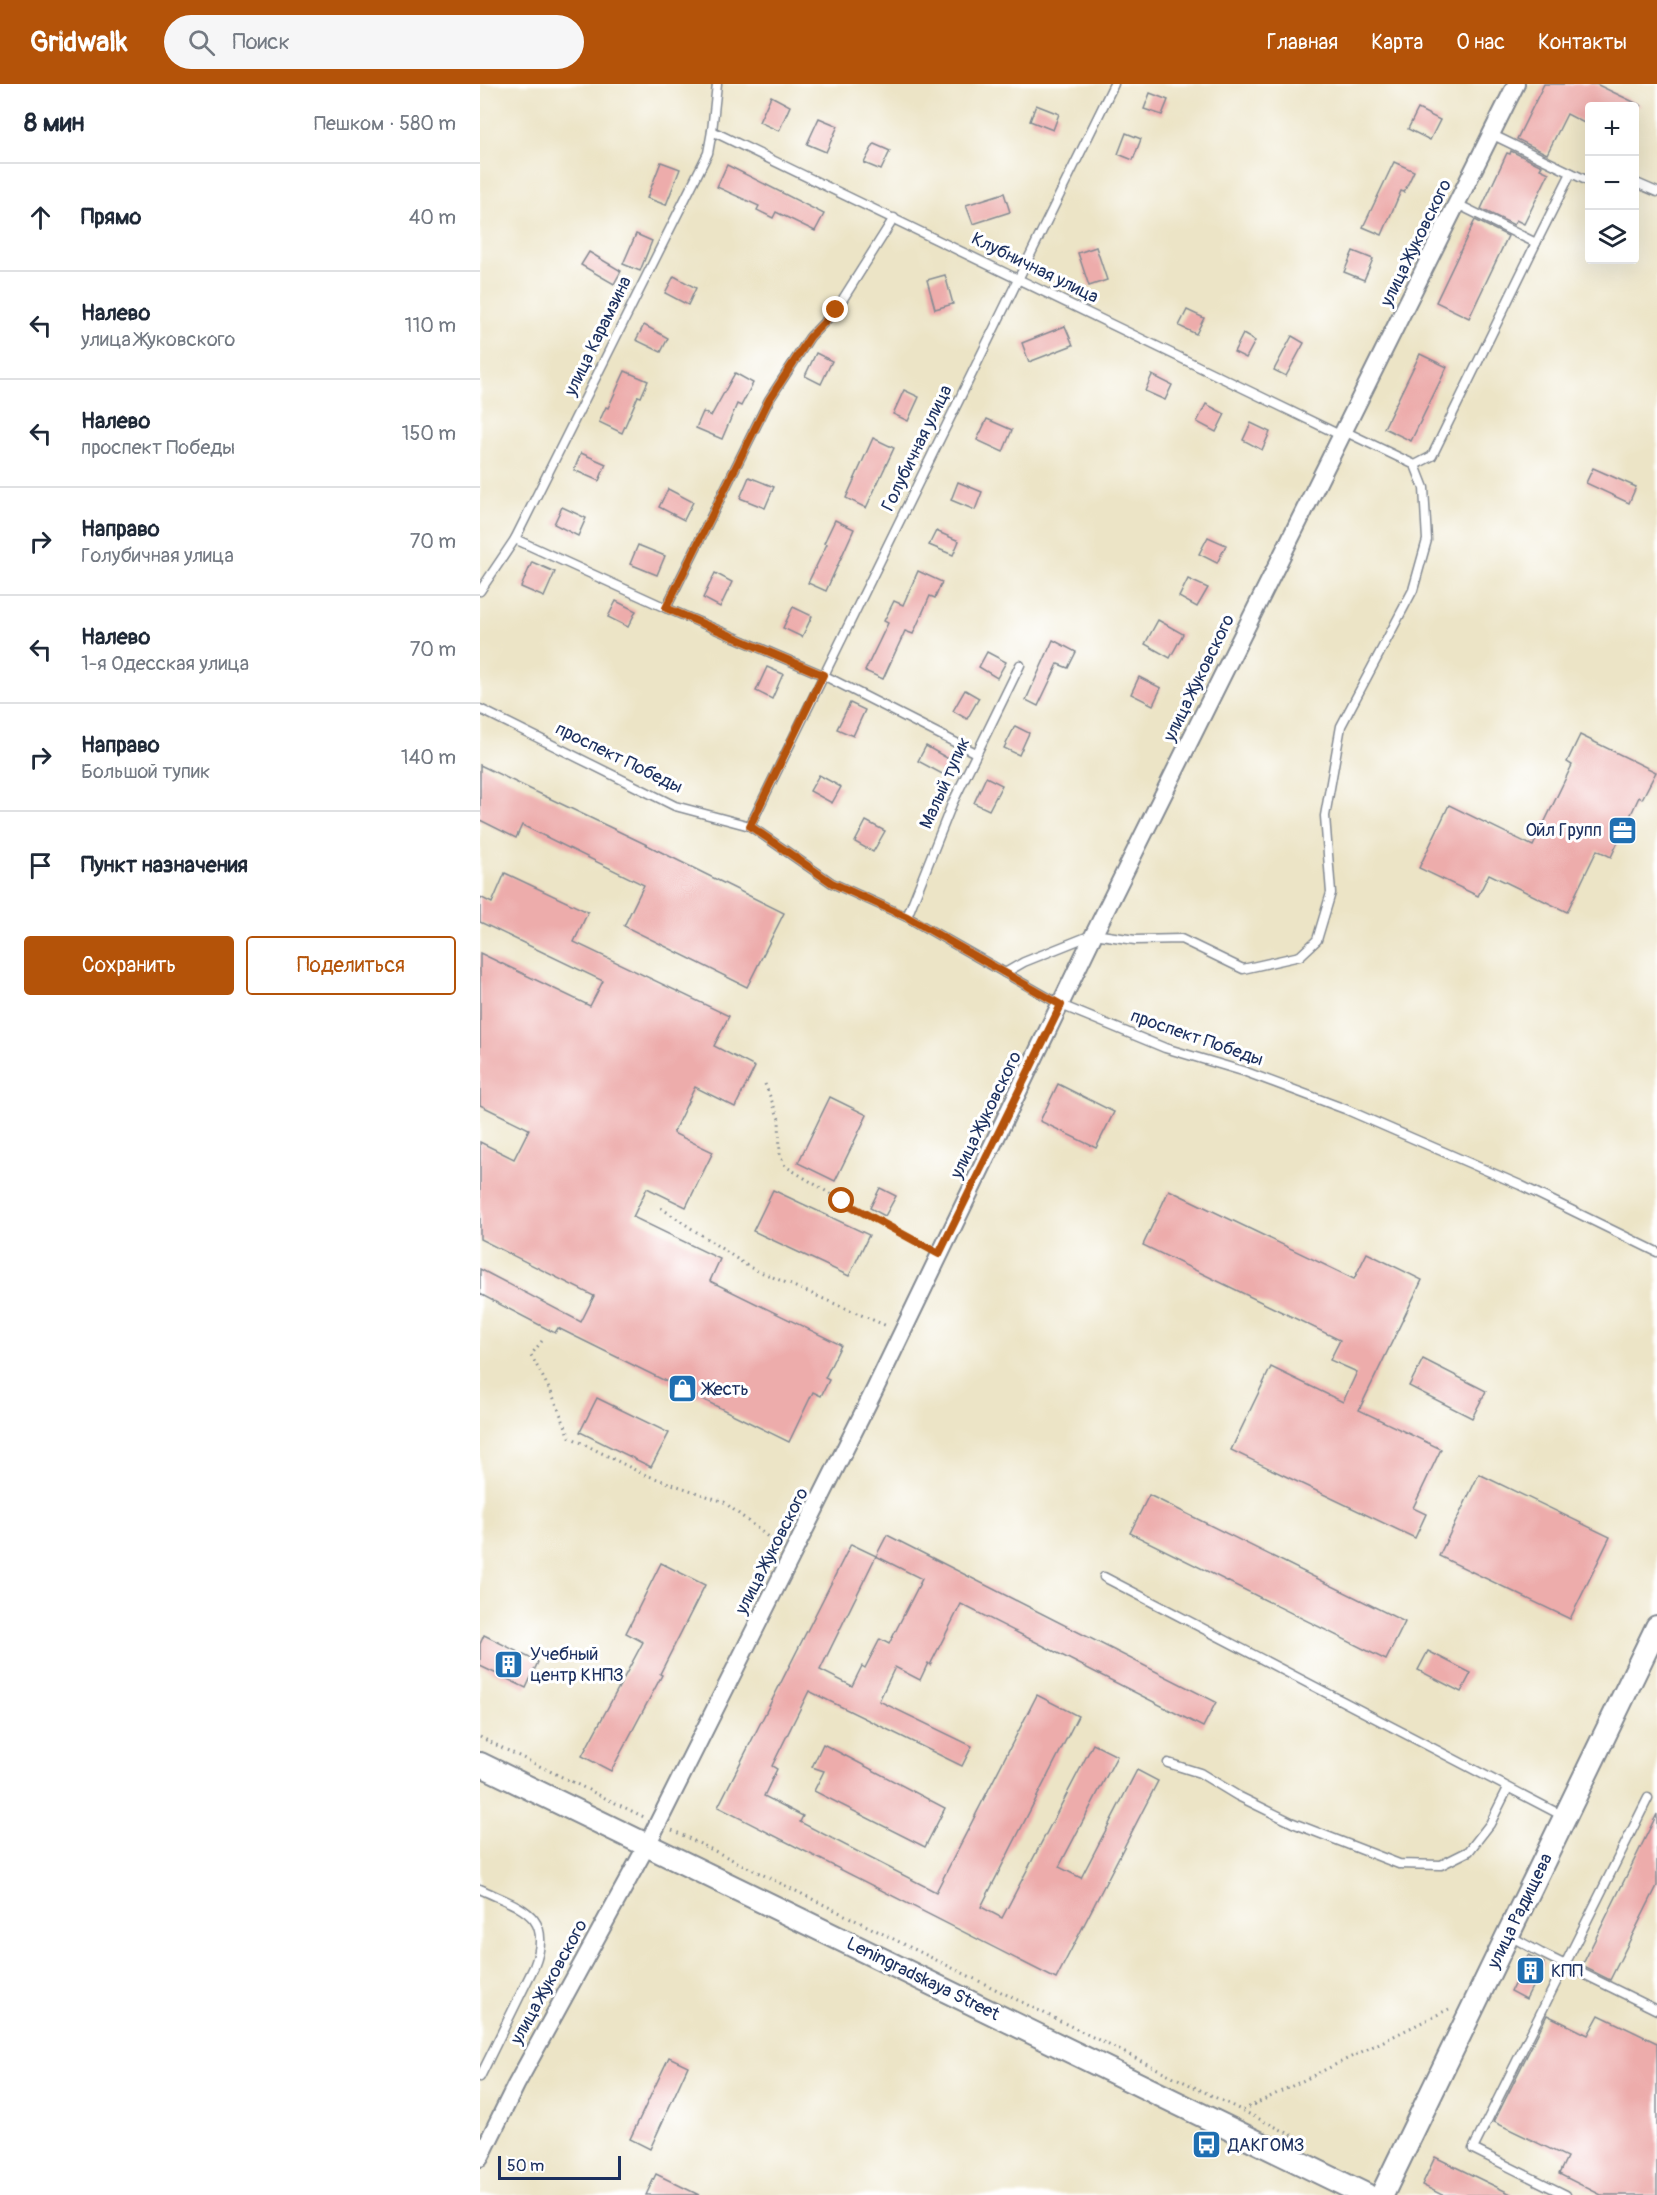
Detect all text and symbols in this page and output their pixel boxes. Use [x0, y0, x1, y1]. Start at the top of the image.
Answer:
search box [164, 15, 584, 69]
text: Gridwalk [30, 25, 128, 60]
icon: search [185, 26, 218, 59]
text: Поиск [233, 28, 290, 56]
text: Главная [1267, 29, 1338, 56]
text: Карта [1371, 29, 1423, 56]
text: О нас [1456, 29, 1505, 56]
text: Контакты [1538, 29, 1627, 56]
map controls [1585, 102, 1639, 264]
button: + [1585, 102, 1639, 156]
text: 8 мин [24, 107, 84, 139]
text: Пешком · 580 m [314, 111, 456, 136]
button: − [1585, 156, 1639, 210]
street label: улица Жуковского [1375, 175, 1457, 311]
icon: ahead [24, 201, 57, 234]
text: Прямо [81, 203, 141, 231]
text: 40 m [409, 205, 456, 230]
button: layers [1585, 210, 1639, 264]
street label: Клубничная улица [968, 227, 1102, 309]
street label: улица Карамзина [559, 272, 637, 400]
route end [822, 296, 848, 322]
text: Налево [81, 299, 150, 327]
icon: left [24, 309, 57, 342]
text: 110 m [405, 313, 456, 338]
text: улица Жуковского [81, 327, 235, 352]
street label: Голубичная улица [877, 381, 957, 515]
text: Налево [81, 407, 150, 435]
icon: left [24, 417, 57, 450]
text: 150 m [402, 421, 456, 446]
text: проспект Победы [81, 435, 235, 460]
text: Направо [81, 515, 160, 543]
icon: right [24, 525, 57, 558]
text: 70 m [410, 529, 456, 554]
text: Голубичная улица [81, 543, 234, 568]
street label: улица Жуковского [1158, 610, 1240, 746]
text: Налево [81, 623, 150, 651]
icon: left [24, 633, 57, 666]
text: 70 m [410, 637, 456, 662]
text: 1-я Одесская улица [81, 651, 249, 676]
street label: проспект Победы [552, 717, 686, 799]
text: Направо [81, 731, 160, 759]
street label: Малый тупик [915, 734, 975, 832]
icon: right [24, 741, 57, 774]
text: 140 m [401, 745, 456, 770]
text: Большой тупик [81, 759, 210, 784]
office icon: Ойл Групп [1607, 814, 1639, 846]
place label: Ойл Групп [1525, 819, 1602, 842]
icon: arrive [24, 849, 57, 882]
text: Пункт назначения [81, 851, 248, 879]
button: Сохранить [24, 936, 234, 995]
button: Поделиться [246, 936, 456, 995]
street label: проспект Победы [1128, 1005, 1266, 1071]
street label: улица Жуковского [945, 1047, 1027, 1183]
route start [828, 1187, 854, 1213]
shop icon: Жесть [666, 1373, 698, 1405]
place label: Жесть [700, 1378, 749, 1401]
street label: улица Жуковского [730, 1484, 814, 1619]
place label: Учебный центр КНПЗ [530, 1643, 624, 1687]
building icon: Учебный центр КНПЗ [493, 1648, 525, 1680]
street label: улица Радищева [1482, 1850, 1558, 1973]
street label: улица Жуковского [505, 1915, 593, 2049]
street label: Leningradskaya Street [843, 1932, 1004, 2026]
building icon: КПП [1514, 1955, 1546, 1987]
place label: КПП [1551, 1960, 1583, 1983]
bus stop icon: ДАКГОМЗ [1191, 2129, 1223, 2161]
place label: ДАКГОМЗ [1227, 2134, 1305, 2157]
scale bar [498, 2153, 621, 2180]
text: 50 m [507, 2156, 544, 2176]

